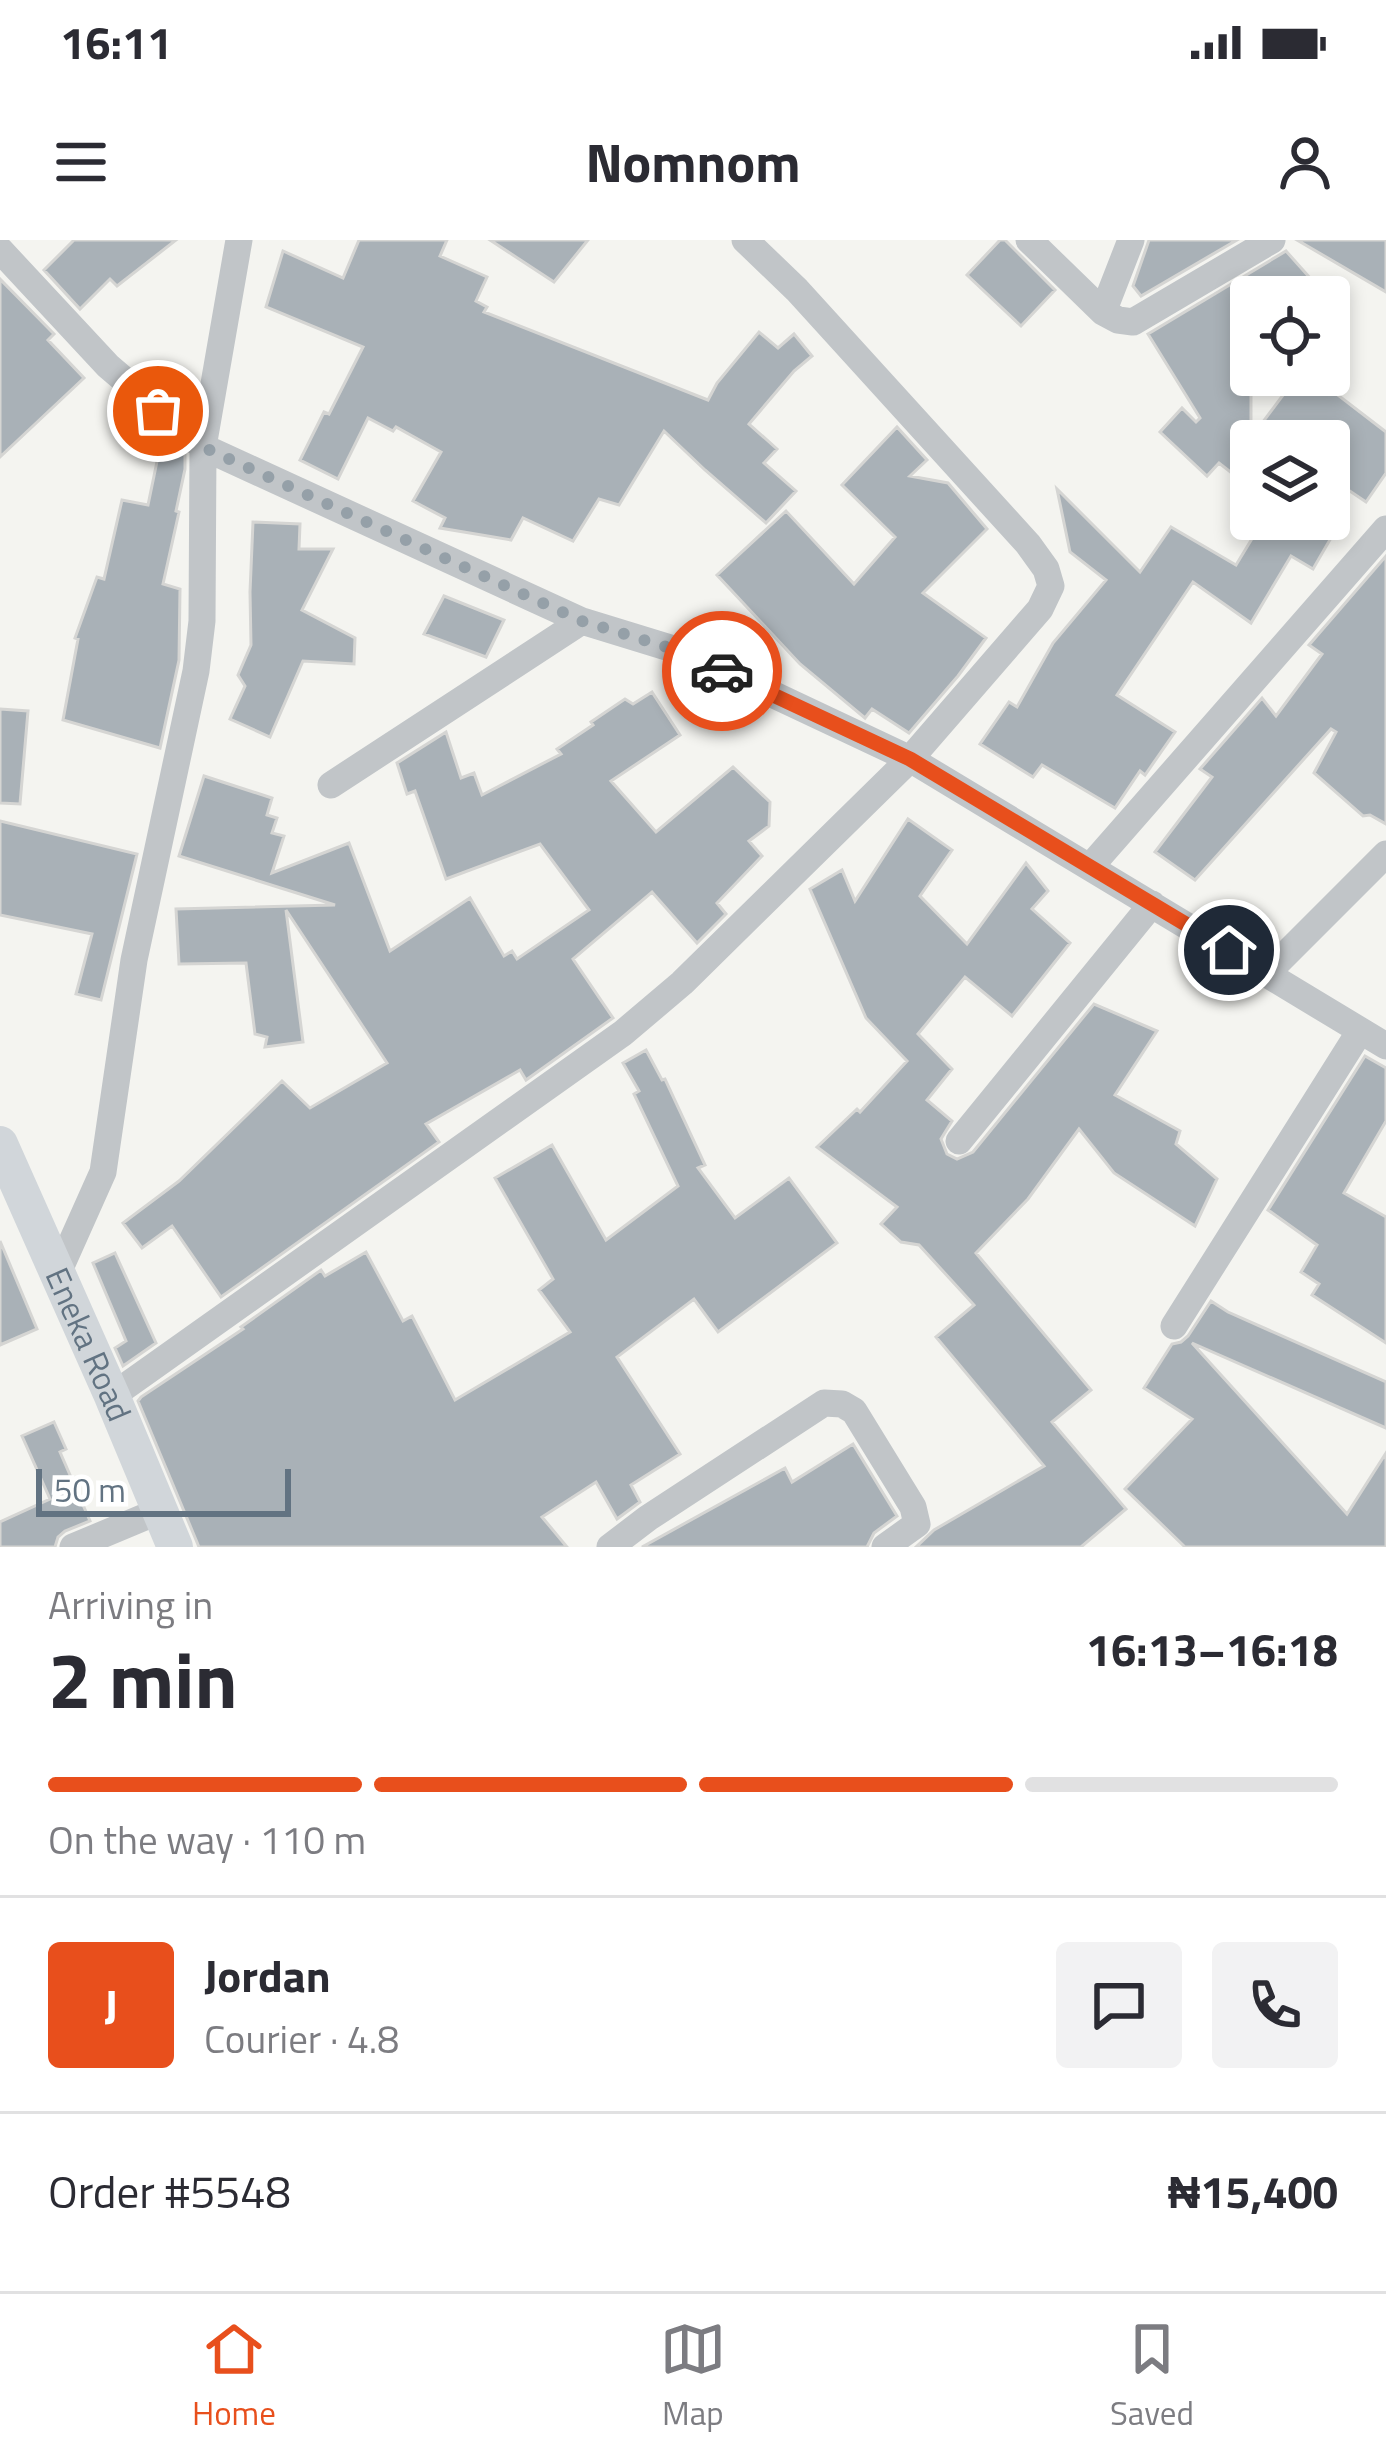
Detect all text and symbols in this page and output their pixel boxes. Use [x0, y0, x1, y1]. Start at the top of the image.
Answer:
text: 16:11 [60, 8, 172, 76]
text: Nomnom [585, 121, 801, 203]
icon: menu [48, 129, 114, 195]
icon: person [1272, 129, 1338, 195]
map controls [1230, 276, 1350, 540]
button: locate [1230, 276, 1350, 396]
pin [107, 360, 209, 462]
icon: bag [125, 378, 191, 444]
button: layers [1230, 420, 1350, 540]
courier [662, 611, 782, 731]
icon: car [689, 638, 755, 704]
pin [1178, 899, 1280, 1001]
icon: home [1196, 917, 1262, 983]
street label: Eneka Road [33, 1259, 145, 1429]
scale bar [36, 1463, 291, 1516]
text: 50 m [54, 1465, 126, 1515]
text: Arriving in [48, 1575, 213, 1634]
text: 16:13–16:18 [1086, 1615, 1338, 1683]
text: 2 min [48, 1620, 238, 1738]
text: On the way · 110 m [48, 1810, 366, 1869]
text: Jordan [204, 1941, 331, 2009]
button: chat [1056, 1942, 1182, 2068]
button: phone [1212, 1942, 1338, 2068]
text: J [104, 1971, 118, 2039]
text: Courier · 4.8 [204, 2009, 399, 2068]
text: Order #5548 [48, 2157, 291, 2225]
text: ₦15,400 [1168, 2157, 1338, 2225]
tab: Home [192, 2316, 276, 2438]
tab: Map [660, 2316, 726, 2438]
tab: Saved [1110, 2316, 1194, 2438]

